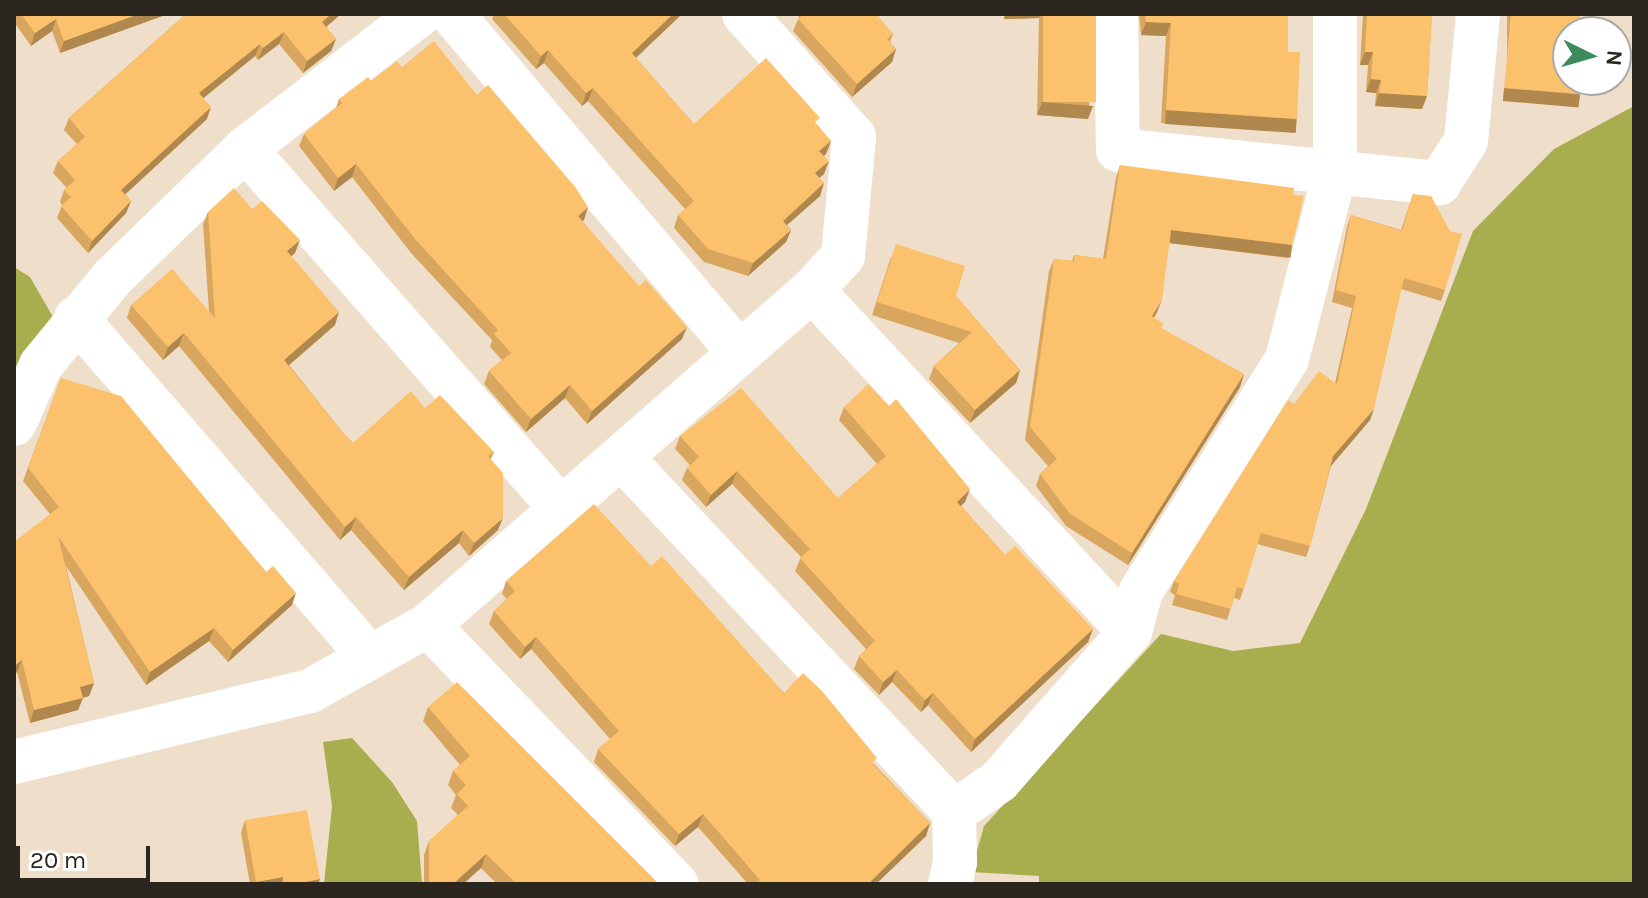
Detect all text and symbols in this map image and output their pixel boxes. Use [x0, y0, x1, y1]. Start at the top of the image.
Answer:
north arrow [1552, 16, 1632, 96]
text: N [1600, 49, 1628, 67]
scale bar [20, 830, 154, 880]
text: 20 m [30, 846, 86, 874]

